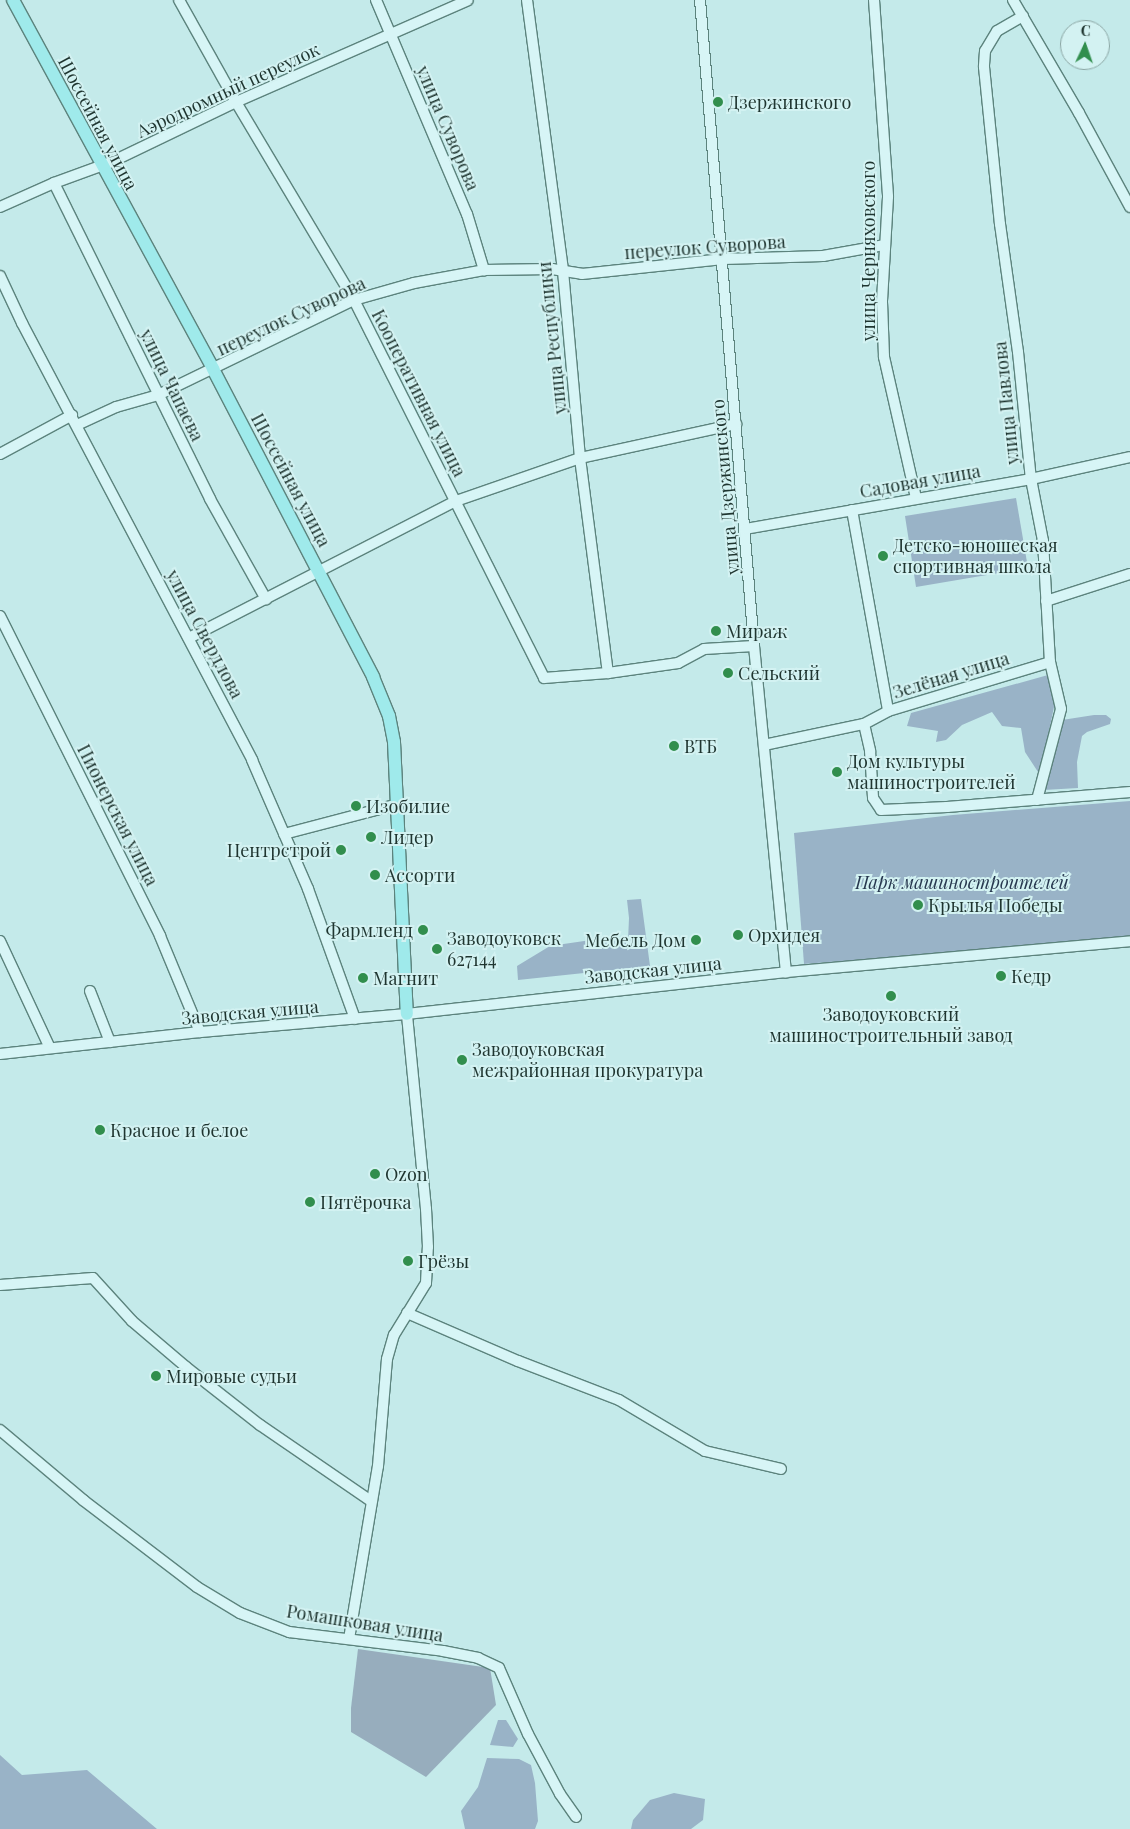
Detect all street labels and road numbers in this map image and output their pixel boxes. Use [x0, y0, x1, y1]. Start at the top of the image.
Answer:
street label: Аэродромный переулок [133, 38, 323, 142]
street label: Шоссейная улица [54, 52, 142, 194]
street label: улица Суворова [412, 62, 484, 194]
street label: улица Черняховского [857, 161, 879, 341]
street label: переулок Суворова [624, 231, 786, 263]
street label: улица Республики [533, 261, 571, 415]
street label: переулок Суворова [213, 272, 369, 360]
street label: Кооперативная улица [367, 306, 471, 480]
street label: улица Чапаева [136, 325, 208, 445]
street label: улица Павлова [989, 340, 1023, 466]
street label: улица Дзержинского [707, 398, 743, 576]
street label: Шоссейная улица [247, 409, 335, 551]
street label: Садовая улица [858, 460, 982, 502]
street label: улица Свердлова [162, 566, 248, 702]
street label: Зелёная улица [890, 647, 1012, 703]
street label: Пионерская улица [73, 741, 163, 889]
street label: Заводская улица [583, 952, 723, 988]
street label: Заводская улица [180, 995, 320, 1029]
street label: Ромашковая улица [285, 1600, 445, 1646]

